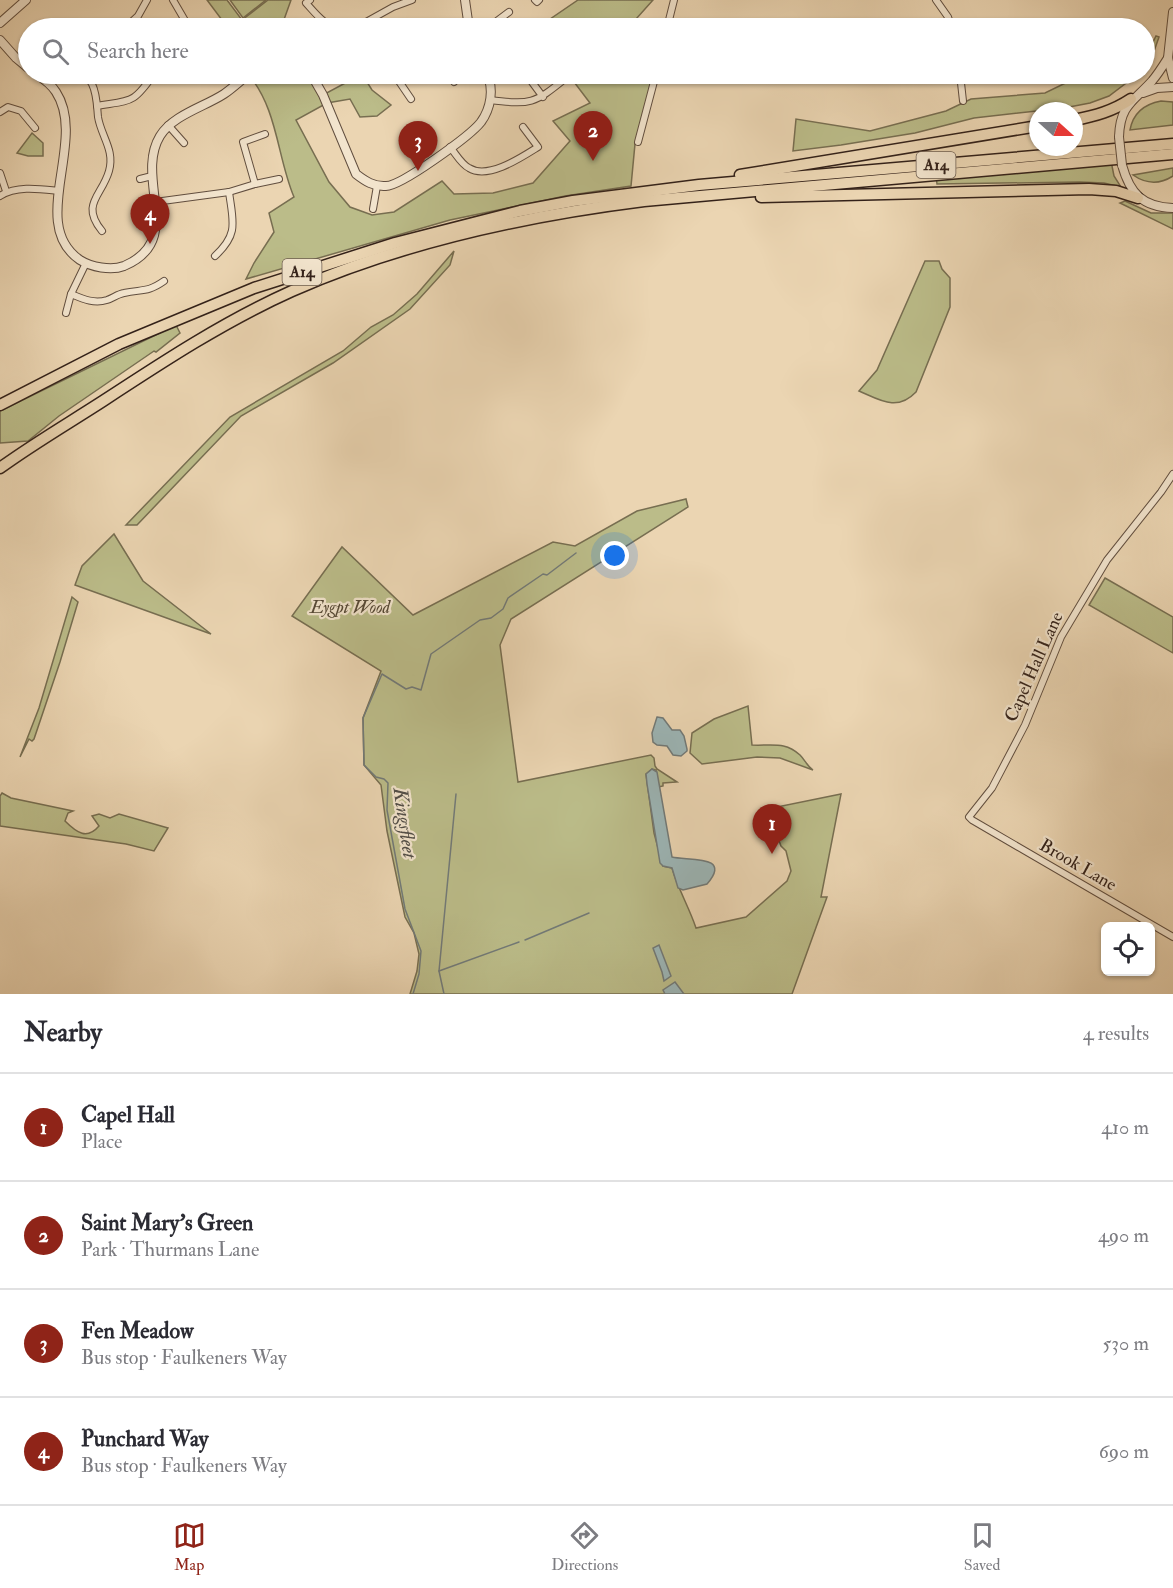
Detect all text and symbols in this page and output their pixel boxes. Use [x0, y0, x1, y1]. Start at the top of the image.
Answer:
search box [18, 18, 1155, 84]
icon: search [39, 35, 72, 68]
text: Search here [87, 37, 189, 65]
north arrow [1029, 102, 1083, 156]
pin: 2 [574, 112, 612, 161]
pin: 3 [398, 122, 438, 171]
road number: A14 [916, 152, 956, 178]
pin: 4 [130, 194, 170, 244]
road number: A14 [282, 259, 322, 285]
your location [600, 541, 629, 570]
park label: Eygpt Wood [309, 596, 392, 619]
street label: Capel Hall Lane [1000, 608, 1069, 726]
water label: Kingsfleet [388, 785, 423, 861]
pin: 1 [752, 804, 792, 854]
street label: Brook Lane [1035, 834, 1121, 897]
map controls [1101, 922, 1155, 976]
button: locate [1101, 922, 1155, 976]
text: Nearby [24, 1017, 102, 1049]
text: 4 results [1083, 1021, 1149, 1046]
text: Capel Hall [81, 1101, 175, 1129]
text: 1 [40, 1115, 47, 1140]
text: 410 m [1101, 1115, 1149, 1140]
text: Place [81, 1129, 122, 1154]
text: Saint Mary's Green [81, 1209, 253, 1237]
text: 2 [38, 1223, 49, 1248]
text: 490 m [1098, 1223, 1149, 1248]
text: Park · Thurmans Lane [81, 1237, 259, 1262]
text: Fen Meadow [81, 1317, 193, 1345]
text: 3 [40, 1331, 47, 1356]
text: 530 m [1103, 1331, 1149, 1356]
text: Bus stop · Faulkeners Way [81, 1345, 287, 1370]
text: Punchard Way [81, 1425, 208, 1453]
text: 4 [38, 1439, 49, 1464]
text: 690 m [1099, 1439, 1149, 1464]
text: Bus stop · Faulkeners Way [81, 1453, 287, 1478]
tab: Map [173, 1519, 206, 1575]
tab: Directions [551, 1519, 618, 1575]
tab: Saved [964, 1519, 1000, 1575]

